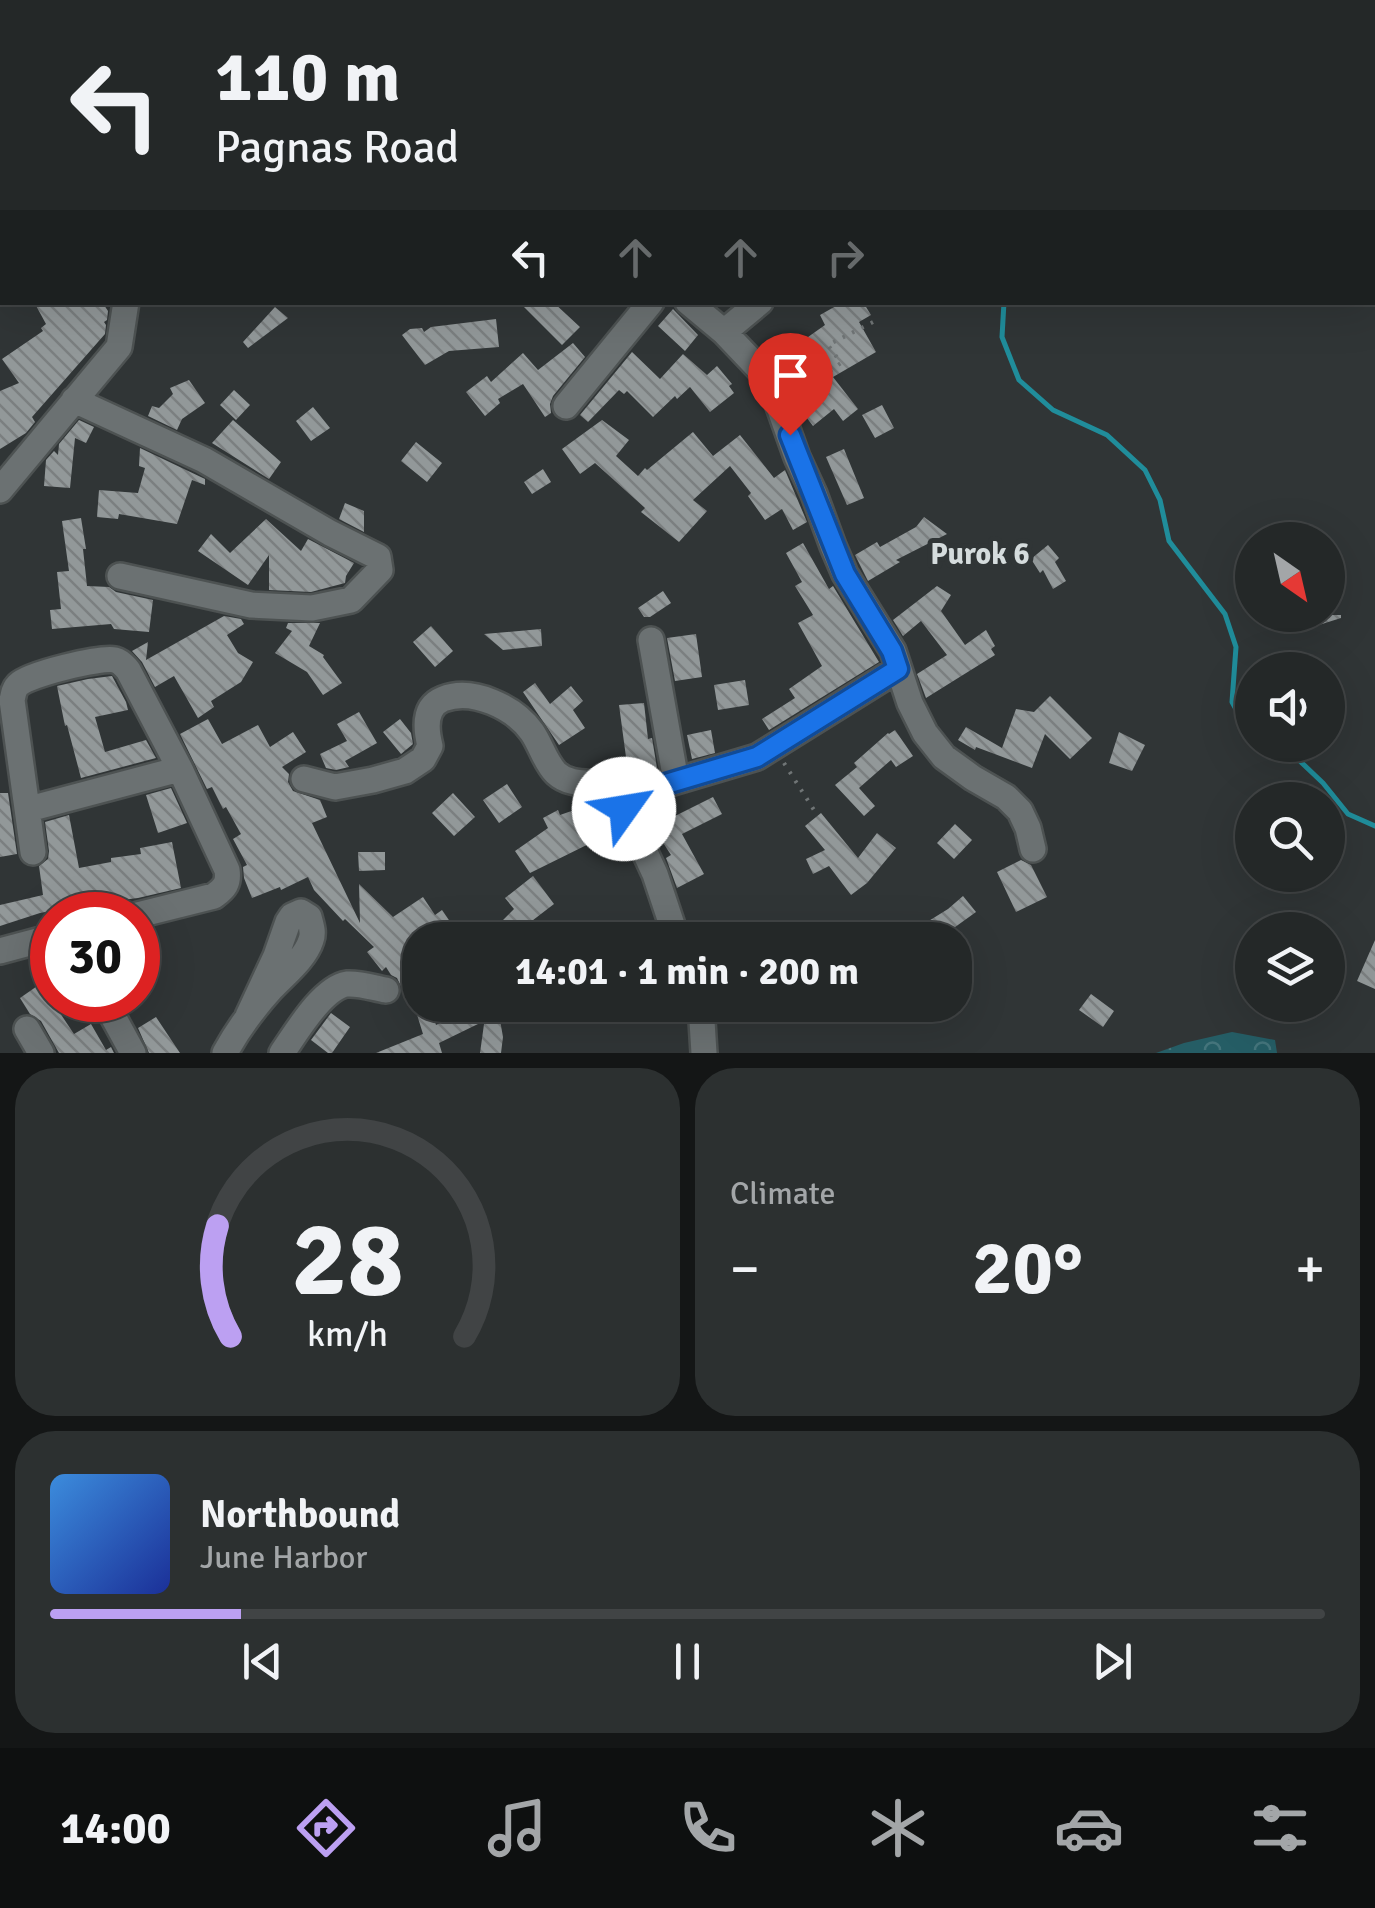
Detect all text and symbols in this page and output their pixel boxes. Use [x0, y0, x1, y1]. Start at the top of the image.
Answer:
text: 110 m [215, 34, 400, 120]
icon: left [50, 40, 180, 170]
text: Pagnas Road [215, 120, 459, 175]
icon: left [503, 230, 558, 285]
icon: ahead [608, 230, 663, 285]
icon: ahead [713, 230, 768, 285]
icon: right [818, 230, 873, 285]
pin [748, 333, 833, 436]
icon: arrive [763, 348, 818, 403]
north arrow [1235, 522, 1345, 632]
map controls [1235, 522, 1345, 1022]
district label: Purok 6 [930, 536, 1030, 573]
button: sound [1235, 652, 1345, 762]
position arrow [572, 757, 676, 861]
button: search [1235, 782, 1345, 892]
speed limit sign: 30 [30, 892, 160, 1022]
button: layers [1235, 912, 1345, 1022]
text: 14:01 · 1 min · 200 m [515, 948, 859, 995]
text: Climate [730, 1174, 836, 1213]
text: 28 [291, 1196, 404, 1324]
text: 20° [972, 1222, 1083, 1315]
text: − [730, 1235, 760, 1303]
text: + [1295, 1235, 1325, 1303]
text: km/h [307, 1312, 388, 1356]
text: Northbound [200, 1491, 400, 1538]
text: June Harbor [200, 1538, 367, 1577]
icon: previous [235, 1634, 290, 1689]
icon: pause [660, 1634, 715, 1689]
icon: next [1085, 1634, 1140, 1689]
icon: directions [291, 1793, 361, 1863]
icon: music [482, 1793, 552, 1863]
icon: phone [673, 1793, 743, 1863]
icon: climate [863, 1793, 933, 1863]
icon: car [1054, 1793, 1124, 1863]
icon: filters [1245, 1793, 1315, 1863]
text: 14:00 [60, 1801, 171, 1856]

